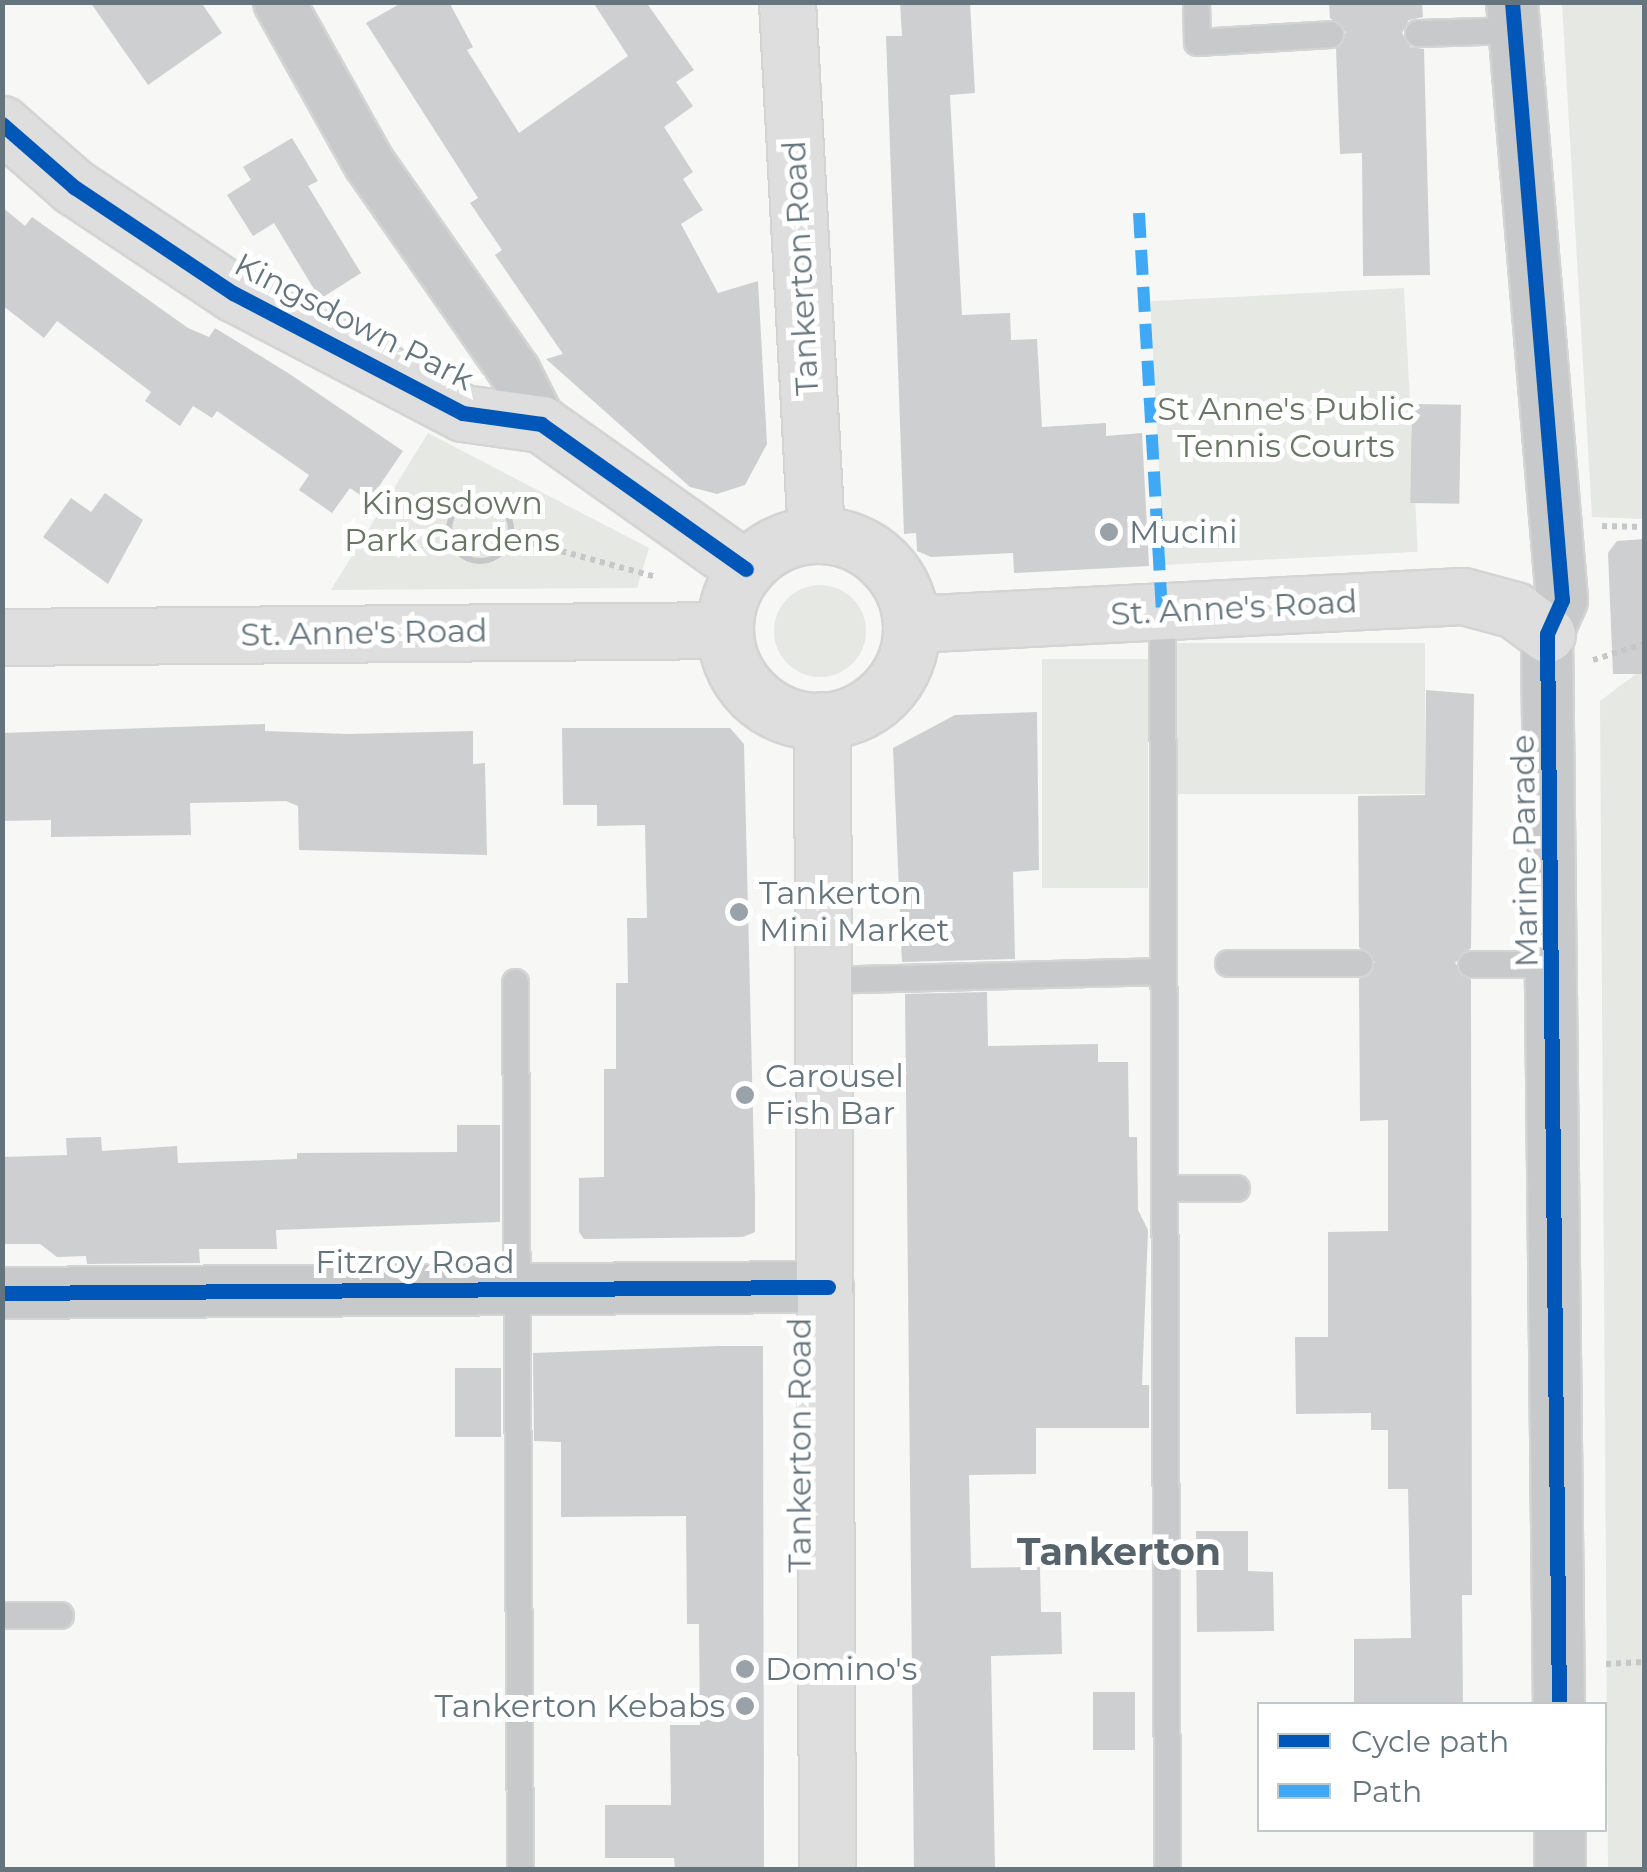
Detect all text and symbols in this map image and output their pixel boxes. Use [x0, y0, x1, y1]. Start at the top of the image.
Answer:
street label: Tankerton Road [775, 140, 827, 396]
street label: Kingsdown Park [228, 245, 480, 399]
park label: St Anne's Public Tennis Courts [1157, 391, 1415, 466]
park label: Kingsdown Park Gardens [344, 485, 560, 560]
place label: Mucini [1129, 513, 1238, 551]
marker: Mucini [1098, 521, 1120, 543]
street label: St. Anne's Road [1110, 582, 1358, 634]
street label: St. Anne's Road [240, 612, 488, 654]
street label: Marine Parade [1504, 734, 1546, 968]
place label: Tankerton Mini Market [759, 875, 950, 950]
marker: Tankerton Mini Market [728, 901, 750, 923]
place label: Carousel Fish Bar [765, 1058, 904, 1133]
marker: Carousel Fish Bar [734, 1084, 756, 1106]
street label: Fitzroy Road [315, 1243, 515, 1281]
street label: Tankerton Road [781, 1317, 819, 1573]
district label: Tankerton [1017, 1529, 1221, 1575]
place label: Domino's [765, 1650, 917, 1688]
marker: Domino's [734, 1658, 756, 1680]
place label: Tankerton Kebabs [434, 1687, 725, 1725]
marker: Tankerton Kebabs [734, 1695, 756, 1717]
legend [1257, 1702, 1607, 1832]
text: Cycle path [1351, 1723, 1509, 1760]
text: Path [1351, 1773, 1422, 1810]

